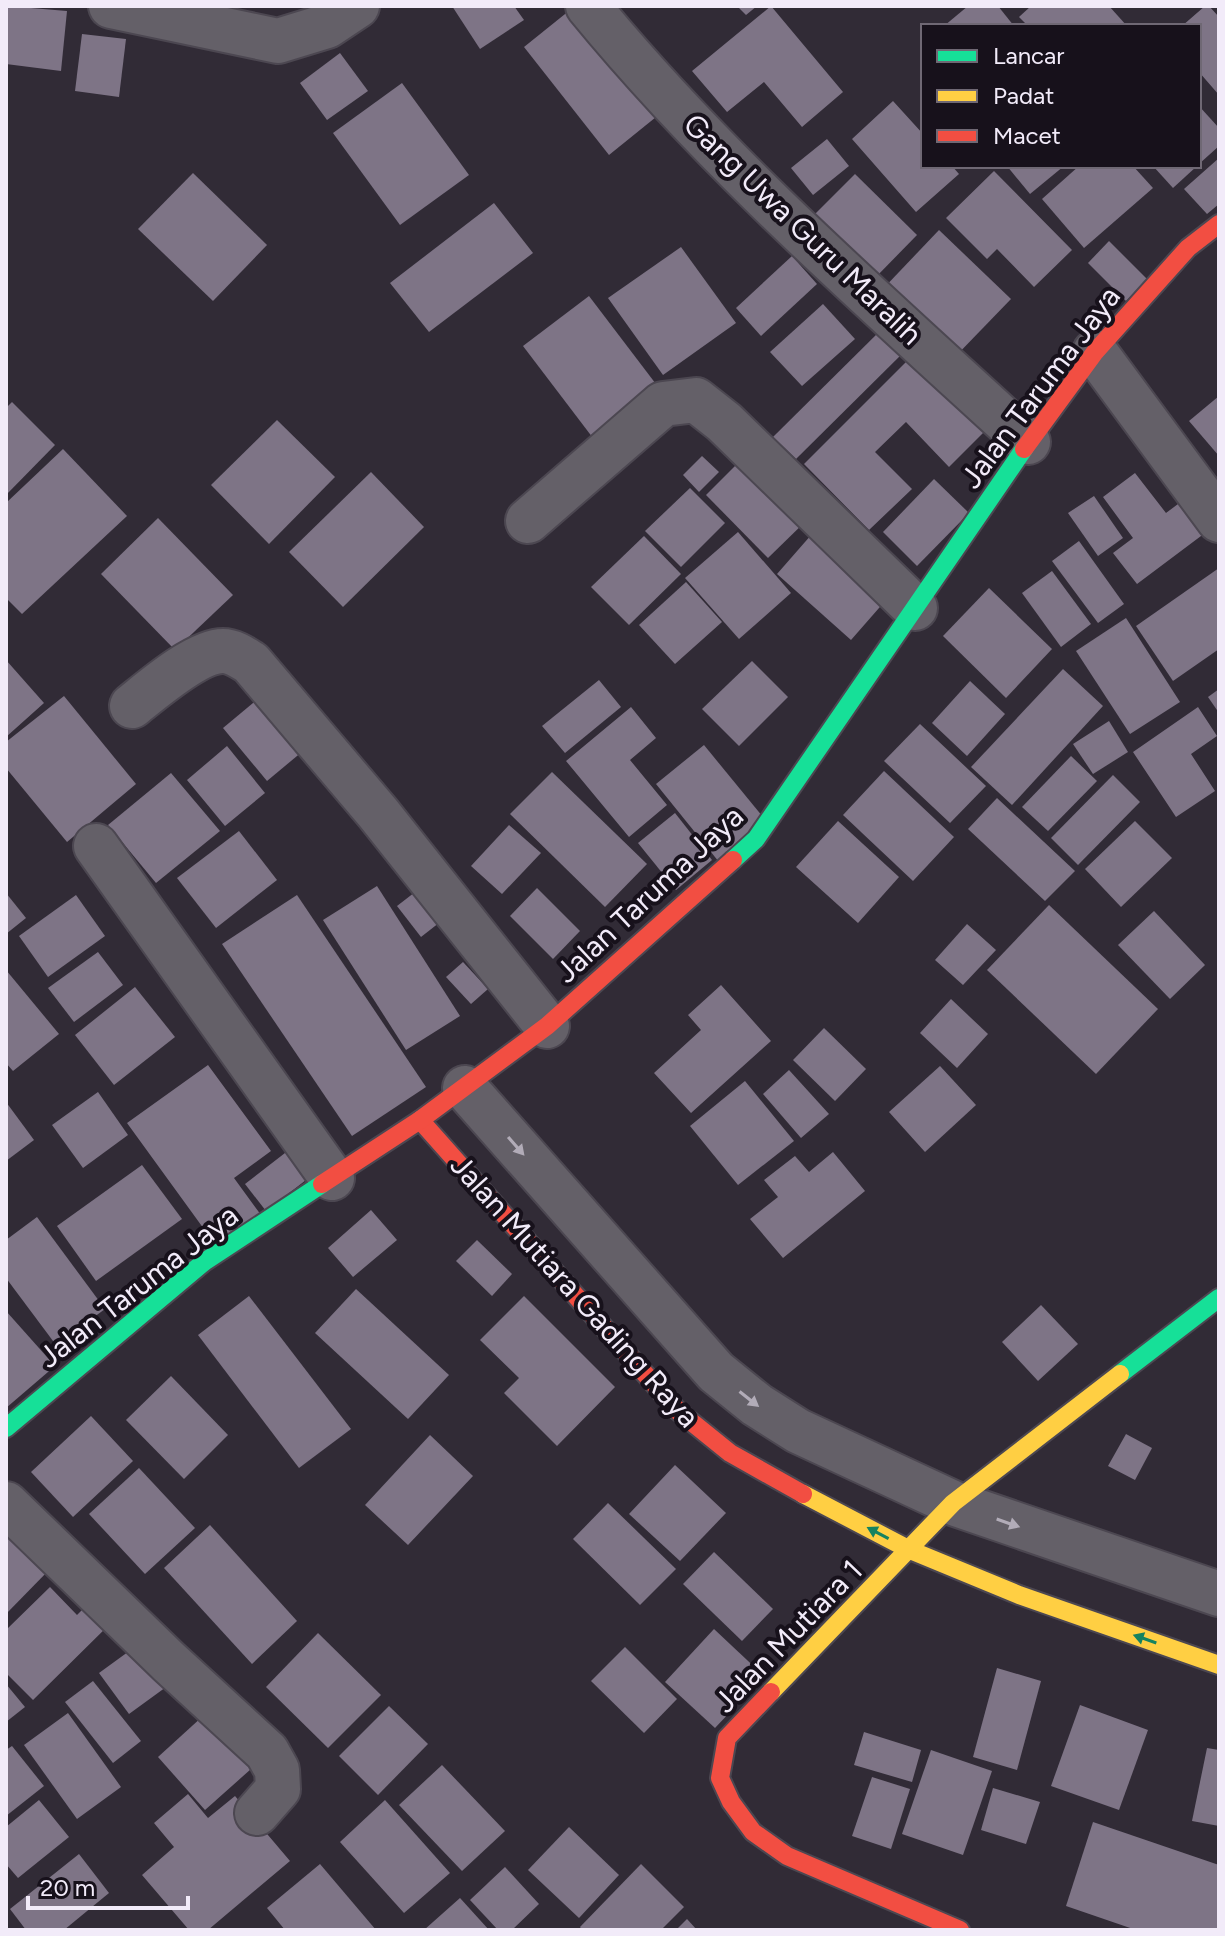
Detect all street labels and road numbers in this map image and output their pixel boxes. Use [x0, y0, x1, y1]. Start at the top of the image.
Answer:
street label: Gang Uwa Guru Maralih [676, 106, 930, 352]
street label: Jalan Taruma Jaya [952, 279, 1128, 495]
street label: Jalan Taruma Jaya [547, 798, 751, 990]
street label: Jalan Mutiara Gading Raya [443, 1147, 707, 1435]
street label: Jalan Taruma Jaya [31, 1197, 245, 1375]
street label: Jalan Mutiara 1 [706, 1552, 870, 1720]

